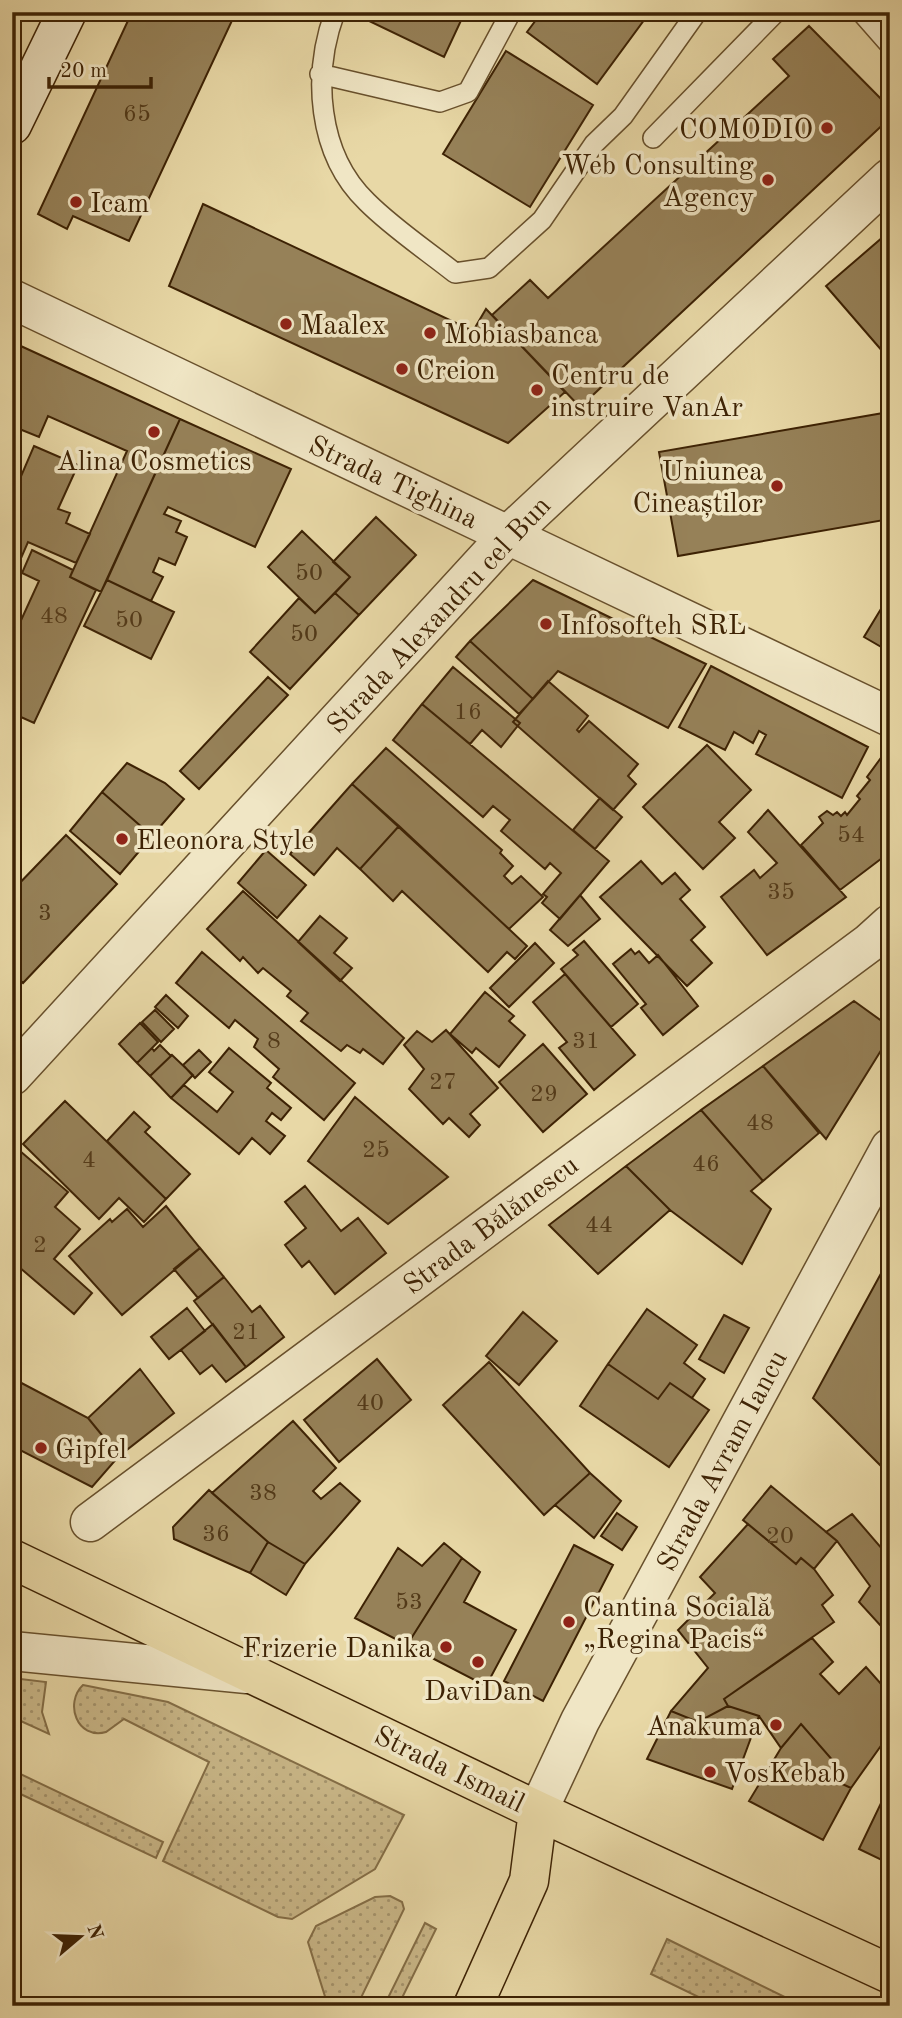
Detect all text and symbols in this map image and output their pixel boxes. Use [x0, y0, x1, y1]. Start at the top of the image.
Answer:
scale bar [49, 46, 150, 90]
text: 20 m [60, 61, 107, 82]
house number: 65 [123, 103, 151, 127]
place label: COMODIO [679, 117, 813, 145]
marker: COMODIO [819, 120, 835, 136]
place label: Web Consulting Agency [562, 153, 754, 213]
marker: Web Consulting Agency [760, 172, 776, 188]
place label: Icam [90, 191, 149, 219]
marker: Icam [68, 194, 84, 210]
place label: Maalex [300, 313, 386, 341]
marker: Maalex [278, 316, 294, 332]
place label: Mobiasbanca [444, 322, 599, 350]
marker: Mobiasbanca [422, 325, 438, 341]
place label: Creion [416, 358, 496, 386]
marker: Creion [394, 361, 410, 377]
place label: Centru de instruire VanAr [551, 363, 743, 423]
marker: Centru de instruire VanAr [529, 382, 545, 398]
marker: Alina Cosmetics [146, 424, 162, 440]
street label: Strada Tighina [304, 432, 482, 535]
place label: Alina Cosmetics [57, 449, 251, 477]
place label: Uniunea Cineaștilor [632, 459, 763, 519]
marker: Uniunea Cineaștilor [769, 478, 785, 494]
street label: Strada Alexandru cel Bun [323, 492, 557, 740]
house number: 50 [295, 562, 323, 586]
house number: 48 [40, 605, 68, 629]
house number: 50 [115, 609, 143, 633]
place label: Infosofteh SRL [560, 613, 746, 641]
marker: Infosofteh SRL [538, 616, 554, 632]
house number: 50 [290, 623, 318, 647]
house number: 16 [454, 701, 482, 725]
house number: 54 [837, 824, 865, 848]
place label: Eleonora Style [136, 828, 314, 856]
marker: Eleonora Style [114, 831, 130, 847]
house number: 35 [767, 881, 795, 905]
house number: 3 [38, 902, 52, 926]
house number: 8 [267, 1030, 281, 1054]
house number: 31 [572, 1030, 600, 1054]
house number: 27 [429, 1071, 457, 1095]
house number: 29 [530, 1083, 558, 1107]
house number: 48 [746, 1112, 774, 1136]
house number: 25 [362, 1139, 390, 1163]
house number: 4 [82, 1149, 96, 1173]
street label: Strada Bălănescu [399, 1152, 584, 1301]
house number: 46 [692, 1153, 720, 1177]
house number: 44 [585, 1214, 613, 1238]
house number: 2 [33, 1234, 47, 1258]
house number: 21 [232, 1321, 260, 1345]
street label: Strada Avram Iancu [654, 1346, 794, 1576]
house number: 40 [356, 1392, 384, 1416]
place label: Gipfel [55, 1437, 127, 1465]
marker: Gipfel [33, 1440, 49, 1456]
house number: 38 [249, 1482, 277, 1506]
house number: 36 [202, 1523, 230, 1547]
house number: 20 [766, 1525, 794, 1549]
house number: 53 [395, 1591, 423, 1615]
place label: Cantina Socială „Regina Pacis“ [583, 1595, 771, 1655]
marker: Cantina Socială „Regina Pacis“ [561, 1614, 577, 1630]
place label: Frizerie Danika [242, 1636, 432, 1664]
marker: Frizerie Danika [438, 1639, 454, 1655]
marker: DaviDan [470, 1654, 486, 1670]
place label: DaviDan [424, 1679, 532, 1707]
place label: Anakuma [646, 1714, 762, 1742]
marker: Anakuma [768, 1717, 784, 1733]
street label: Strada Ismail [369, 1722, 528, 1819]
place label: VosKebab [724, 1761, 846, 1789]
marker: VosKebab [702, 1764, 718, 1780]
north arrow [46, 1902, 116, 1972]
text: N [82, 1922, 105, 1943]

